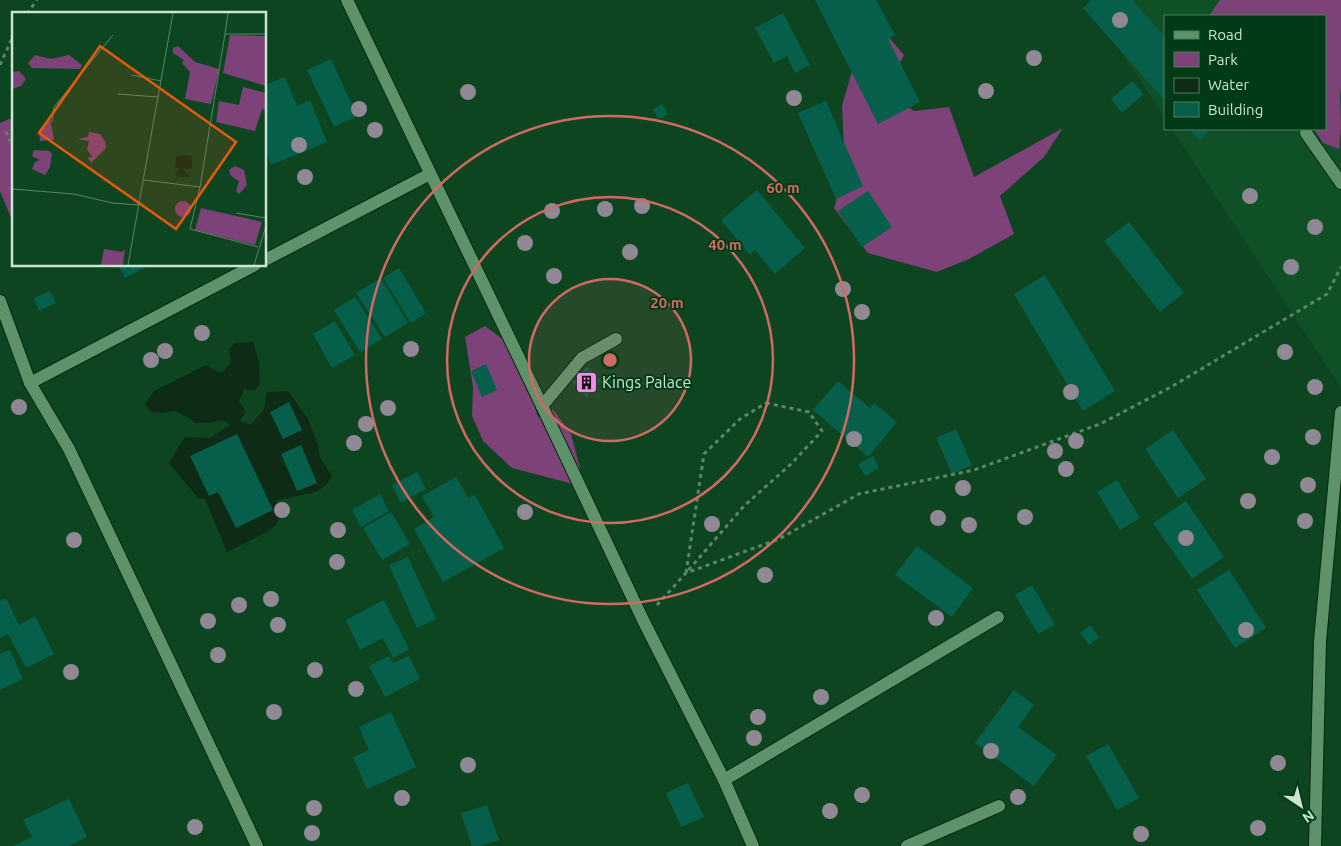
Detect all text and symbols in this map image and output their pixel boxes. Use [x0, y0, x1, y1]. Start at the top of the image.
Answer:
inset map [12, 12, 266, 266]
legend [1164, 15, 1326, 130]
text: Road [1208, 26, 1243, 43]
text: Park [1208, 51, 1238, 68]
text: Water [1208, 76, 1249, 93]
text: Building [1208, 101, 1263, 118]
text: 60 m [766, 179, 800, 196]
text: 40 m [708, 236, 742, 253]
text: 20 m [650, 294, 684, 311]
centre of rings [601, 351, 619, 369]
building icon: Kings Palace [574, 370, 598, 394]
place label: Kings Palace [602, 373, 691, 391]
north arrow [1276, 781, 1326, 831]
text: N [1300, 807, 1317, 826]

